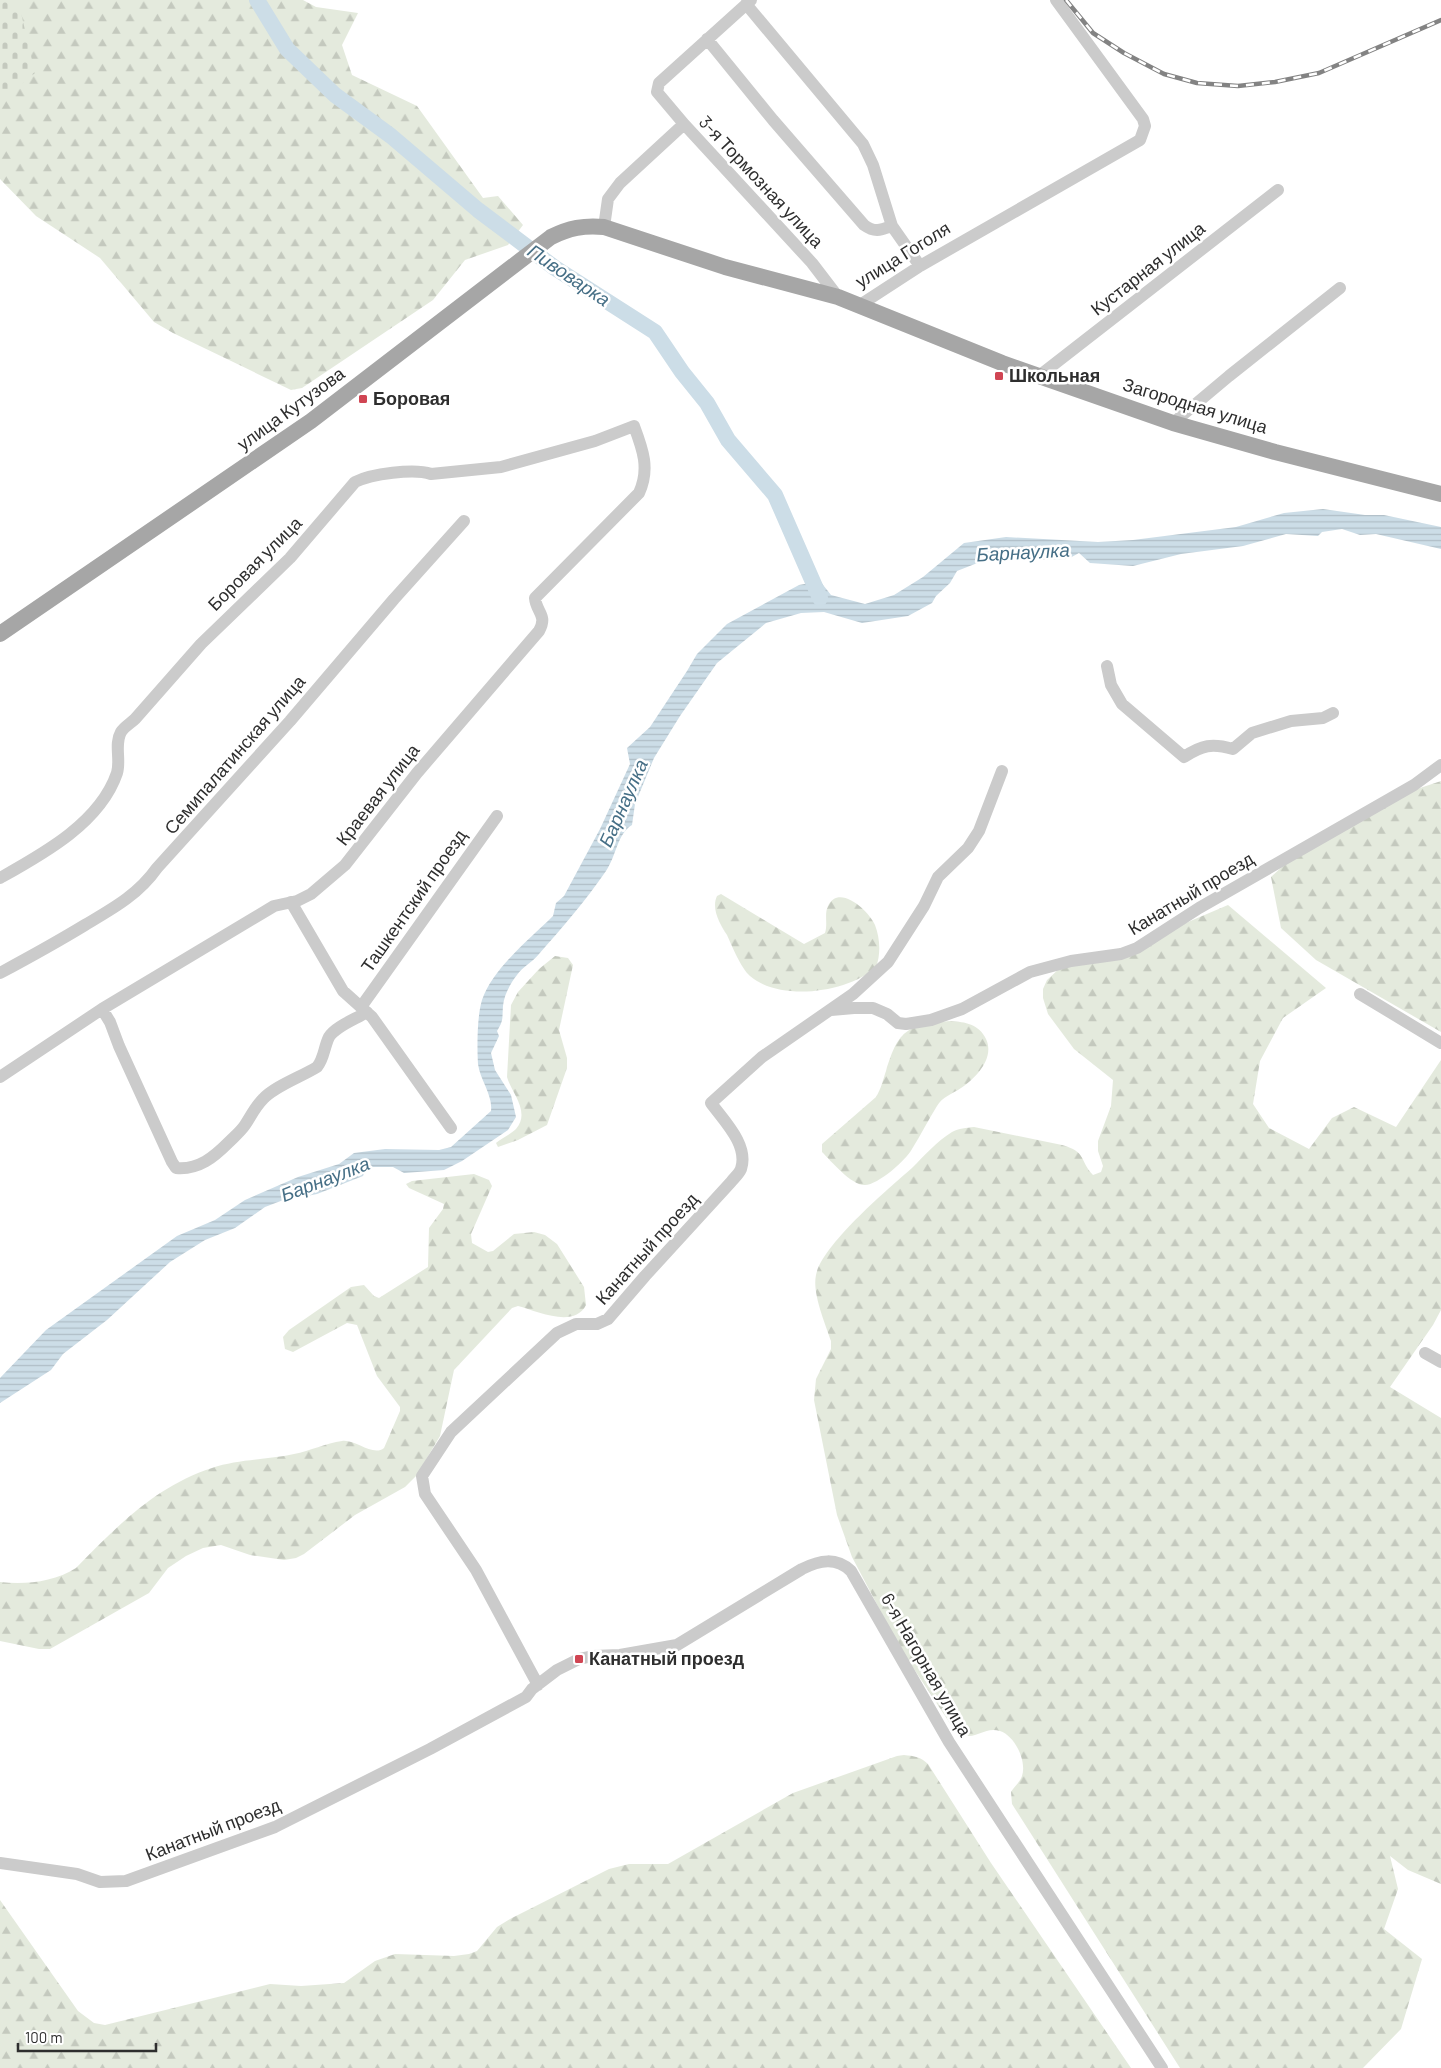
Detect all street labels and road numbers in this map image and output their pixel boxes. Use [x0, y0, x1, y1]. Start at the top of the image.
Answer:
street label: 3-я Тормозная улица [695, 111, 829, 253]
street label: улица Гоголя [851, 216, 954, 292]
street label: Кустарная улица [1086, 216, 1210, 320]
street label: улица Кутузова [232, 361, 349, 455]
street label: Загородная улица [1120, 373, 1271, 438]
street label: Боровая улица [203, 511, 307, 615]
street label: Семипалатинская улица [159, 670, 310, 838]
street label: Краевая улица [331, 738, 424, 850]
street label: Ташкентский проезд [356, 824, 471, 976]
street label: Канатный проезд [1124, 847, 1258, 939]
street label: Канатный проезд [590, 1188, 702, 1309]
street label: 6-я Нагорная улица [877, 1589, 977, 1741]
street label: Канатный проезд [142, 1793, 284, 1865]

